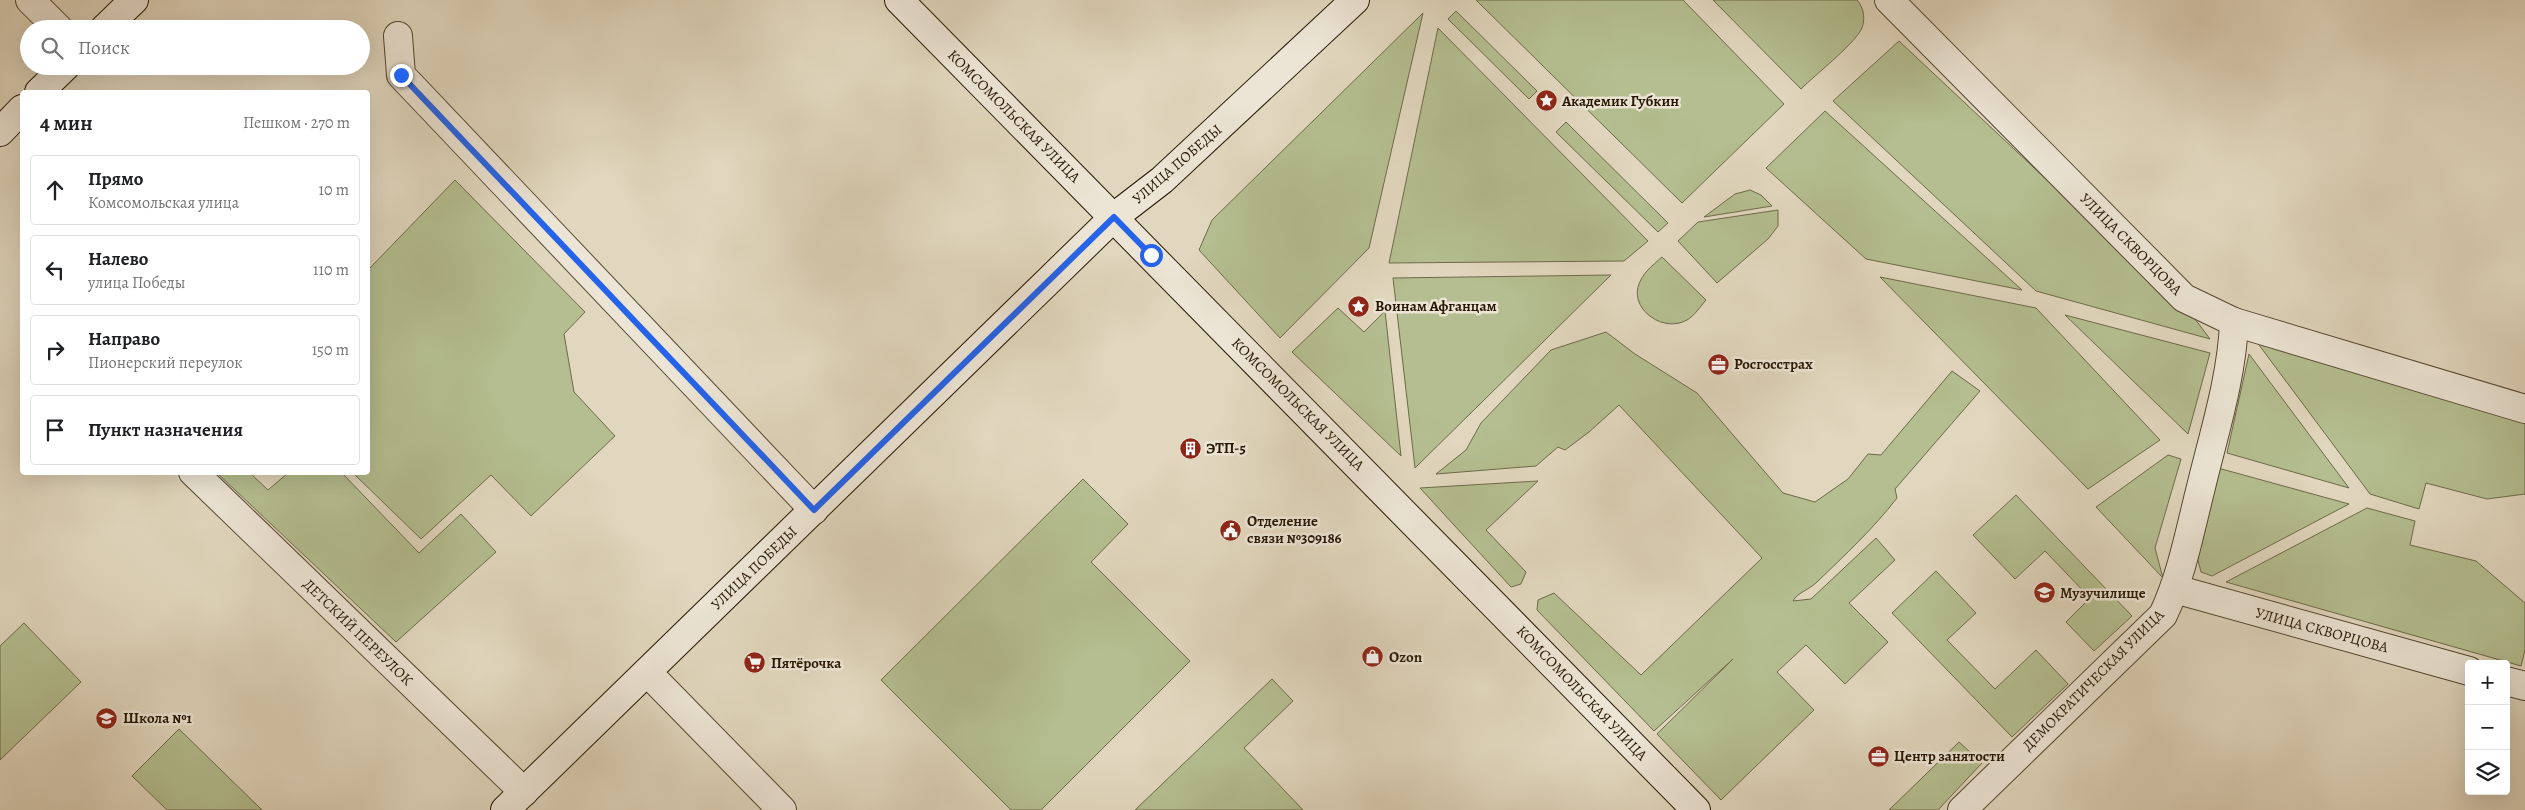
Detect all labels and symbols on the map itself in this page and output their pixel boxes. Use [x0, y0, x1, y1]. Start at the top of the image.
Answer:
street label: КОМСОМОЛЬСКАЯ УЛИЦА [943, 45, 1085, 187]
route end [390, 64, 413, 87]
place icon: Академик Губкин [1534, 89, 1558, 113]
place label: Академик Губкин [1561, 91, 1679, 111]
street label: УЛИЦА ПОБЕДЫ [1128, 120, 1226, 208]
street label: УЛИЦА СКВОРЦОВА [2076, 189, 2187, 300]
route start [1140, 244, 1163, 267]
place icon: Воинам Афганцам [1347, 294, 1371, 318]
place label: Воинам Афганцам [1375, 296, 1497, 316]
street label: КОМСОМОЛЬСКАЯ УЛИЦА [1227, 333, 1369, 475]
office icon: Росгосстрах [1706, 352, 1730, 376]
place label: Росгосстрах [1734, 354, 1813, 374]
building icon: ЭТП-5 [1178, 436, 1202, 460]
place label: ЭТП-5 [1206, 438, 1246, 458]
place label: Отделение связи №309186 [1247, 511, 1342, 548]
public building icon: Отделение связи №309186 [1219, 518, 1243, 542]
street label: УЛИЦА ПОБЕДЫ [707, 522, 801, 614]
street label: ДЕТСКИЙ ПЕРЕУЛОК [299, 574, 418, 690]
school or university icon: Музучилище [2032, 581, 2056, 605]
place label: Музучилище [2060, 583, 2146, 603]
street label: УЛИЦА СКВОРЦОВА [2253, 603, 2391, 657]
street label: ДЕМОКРАТИЧЕСКАЯ УЛИЦА [2018, 605, 2168, 755]
street label: КОМСОМОЛЬСКАЯ УЛИЦА [1512, 621, 1652, 765]
shop icon: Ozon [1361, 645, 1385, 669]
place label: Ozon [1389, 647, 1423, 667]
supermarket icon: Пятёрочка [743, 651, 767, 675]
place label: Пятёрочка [771, 653, 842, 673]
school or university icon: Школа №1 [95, 706, 119, 730]
place label: Школа №1 [123, 708, 193, 728]
office icon: Центр занятости [1866, 744, 1890, 768]
place label: Центр занятости [1894, 746, 2005, 766]

